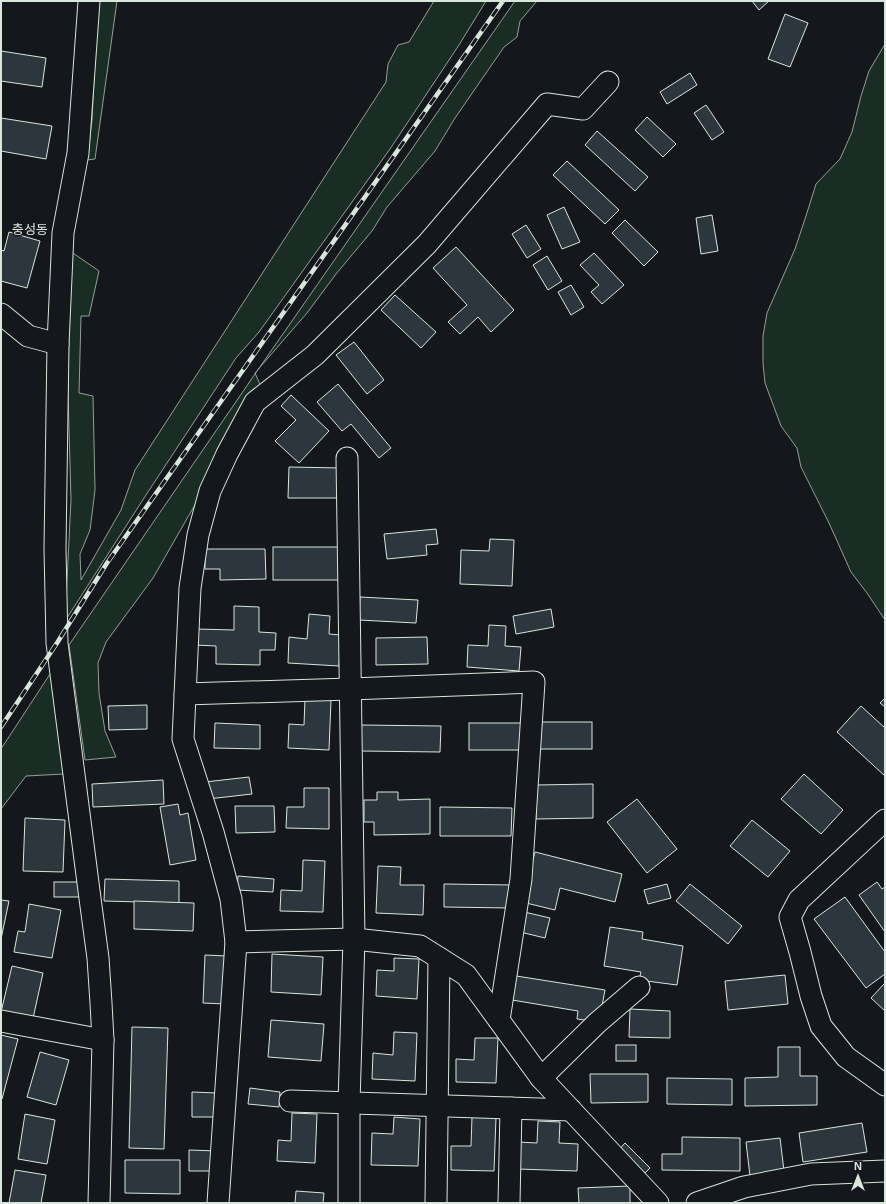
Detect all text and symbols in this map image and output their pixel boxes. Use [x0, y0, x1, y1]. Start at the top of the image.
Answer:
district label: 충성동 [12, 222, 48, 237]
north arrow [838, 1156, 878, 1196]
text: N [854, 1160, 862, 1172]

